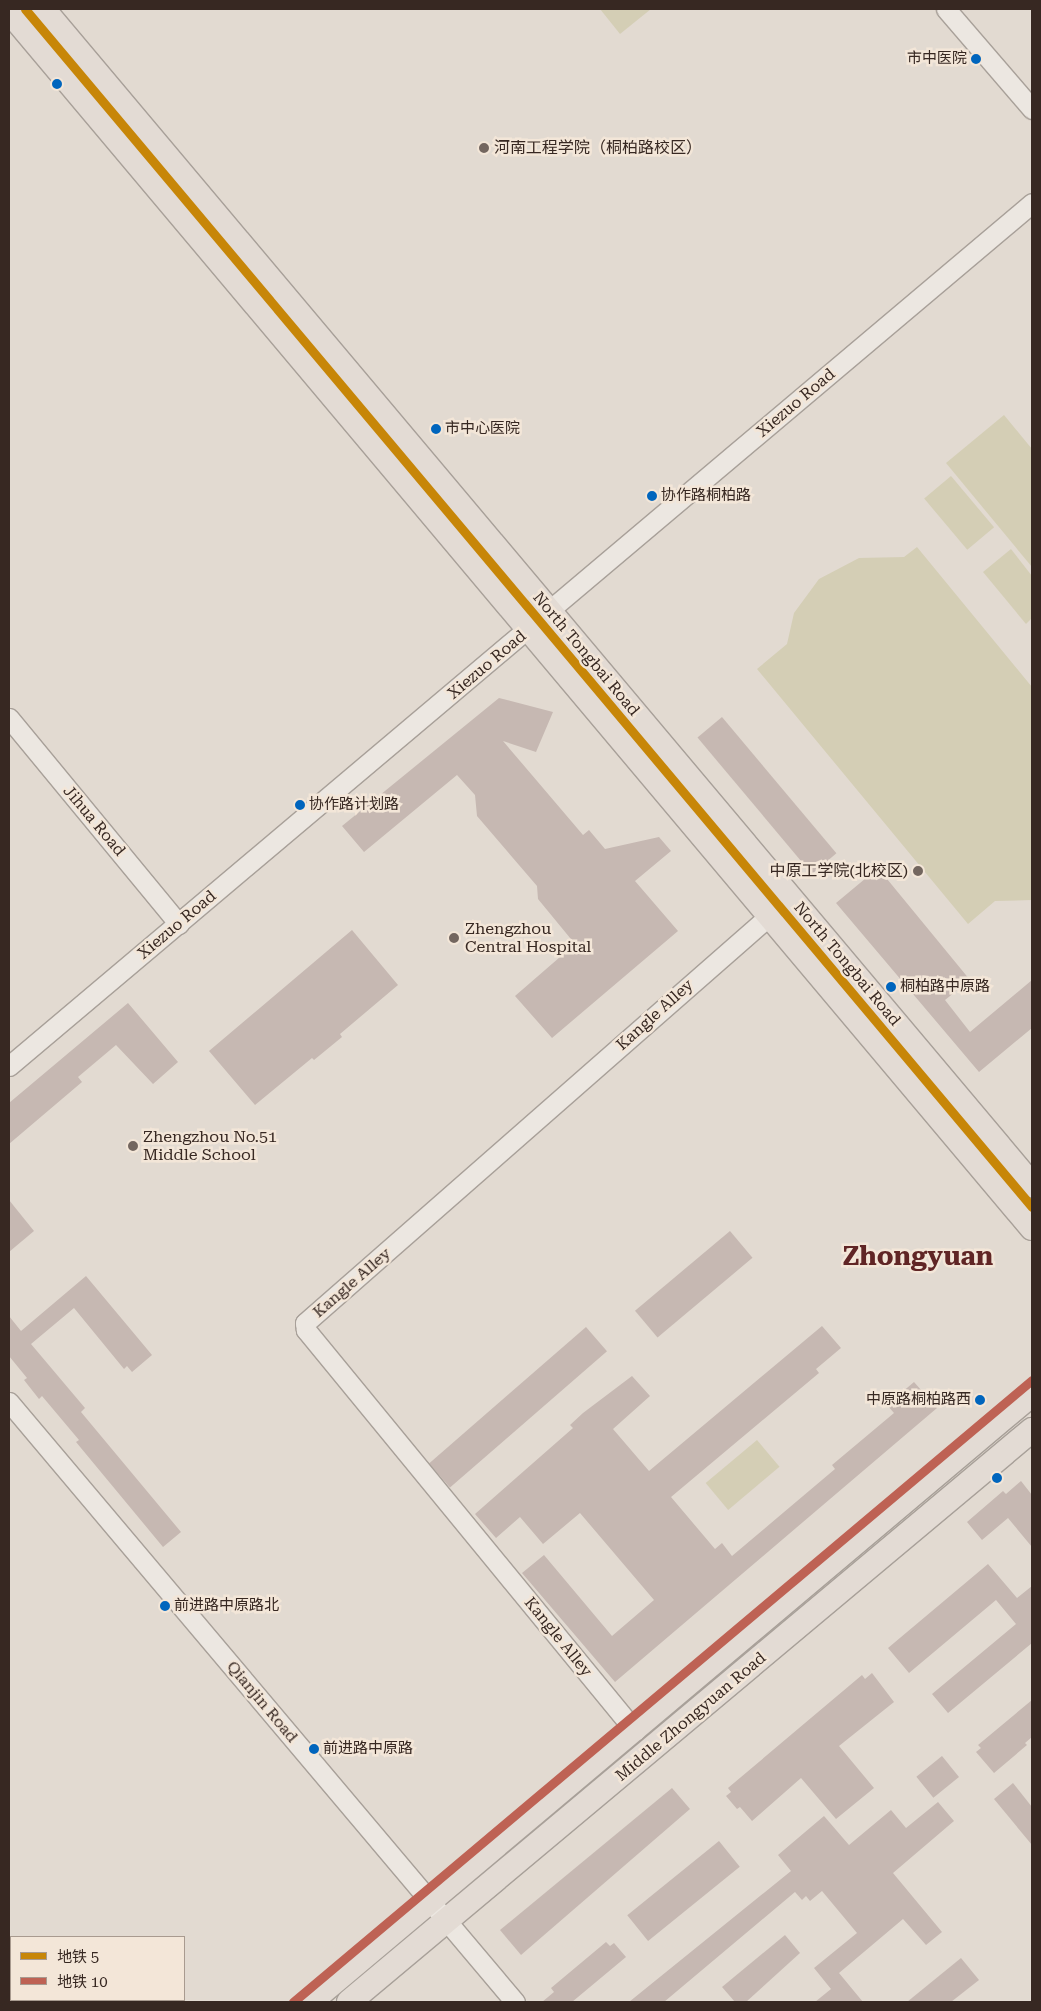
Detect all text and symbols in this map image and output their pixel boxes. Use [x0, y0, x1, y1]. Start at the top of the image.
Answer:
place label: 市中医院 [907, 50, 967, 68]
marker: 市中医院 [971, 54, 981, 64]
unlabelled marker [52, 79, 62, 89]
place label: 河南工程学院（桐柏路校区） [494, 138, 702, 158]
marker: 河南工程学院（桐柏路校区） [478, 142, 490, 154]
street label: Xiezuo Road [753, 365, 839, 441]
place label: 市中心医院 [445, 420, 520, 438]
marker: 市中心医院 [431, 424, 441, 434]
place label: 协作路桐柏路 [661, 487, 751, 505]
marker: 协作路桐柏路 [647, 491, 657, 501]
street label: North Tongbai Road [529, 588, 643, 720]
street label: Xiezuo Road [444, 627, 530, 703]
street label: Jihua Road [59, 782, 129, 860]
place label: 协作路计划路 [309, 796, 399, 814]
marker: 协作路计划路 [295, 800, 305, 810]
place label: 中原工学院(北校区) [770, 861, 908, 881]
marker: 中原工学院(北校区) [912, 865, 924, 877]
street label: Xiezuo Road [134, 887, 220, 963]
street label: North Tongbai Road [790, 898, 904, 1030]
place label: Zhengzhou Central Hospital [465, 919, 591, 957]
marker: Zhengzhou Central Hospital [447, 931, 461, 945]
street label: Kangle Alley [613, 976, 697, 1054]
place label: 桐柏路中原路 [900, 978, 990, 996]
marker: 桐柏路中原路 [886, 982, 896, 992]
place label: Zhengzhou No.51 Middle School [143, 1127, 277, 1165]
marker: Zhengzhou No.51 Middle School [127, 1140, 139, 1152]
district label: Zhongyuan [843, 1241, 993, 1273]
street label: Kangle Alley [309, 1244, 395, 1322]
place label: 中原路桐柏路西 [866, 1391, 971, 1409]
marker: 中原路桐柏路西 [975, 1395, 985, 1405]
unlabelled marker [992, 1473, 1002, 1483]
street label: Kangle Alley [520, 1593, 596, 1681]
place label: 前进路中原路北 [174, 1597, 279, 1615]
marker: 前进路中原路北 [160, 1601, 170, 1611]
street label: Middle Zhongyuan Road [612, 1648, 770, 1786]
street label: Qianjin Road [222, 1657, 302, 1747]
place label: 前进路中原路 [323, 1740, 413, 1758]
marker: 前进路中原路 [309, 1744, 319, 1754]
legend [10, 1936, 185, 2001]
text: 地铁 5 [57, 1948, 99, 1966]
text: 地铁 10 [57, 1973, 108, 1991]

